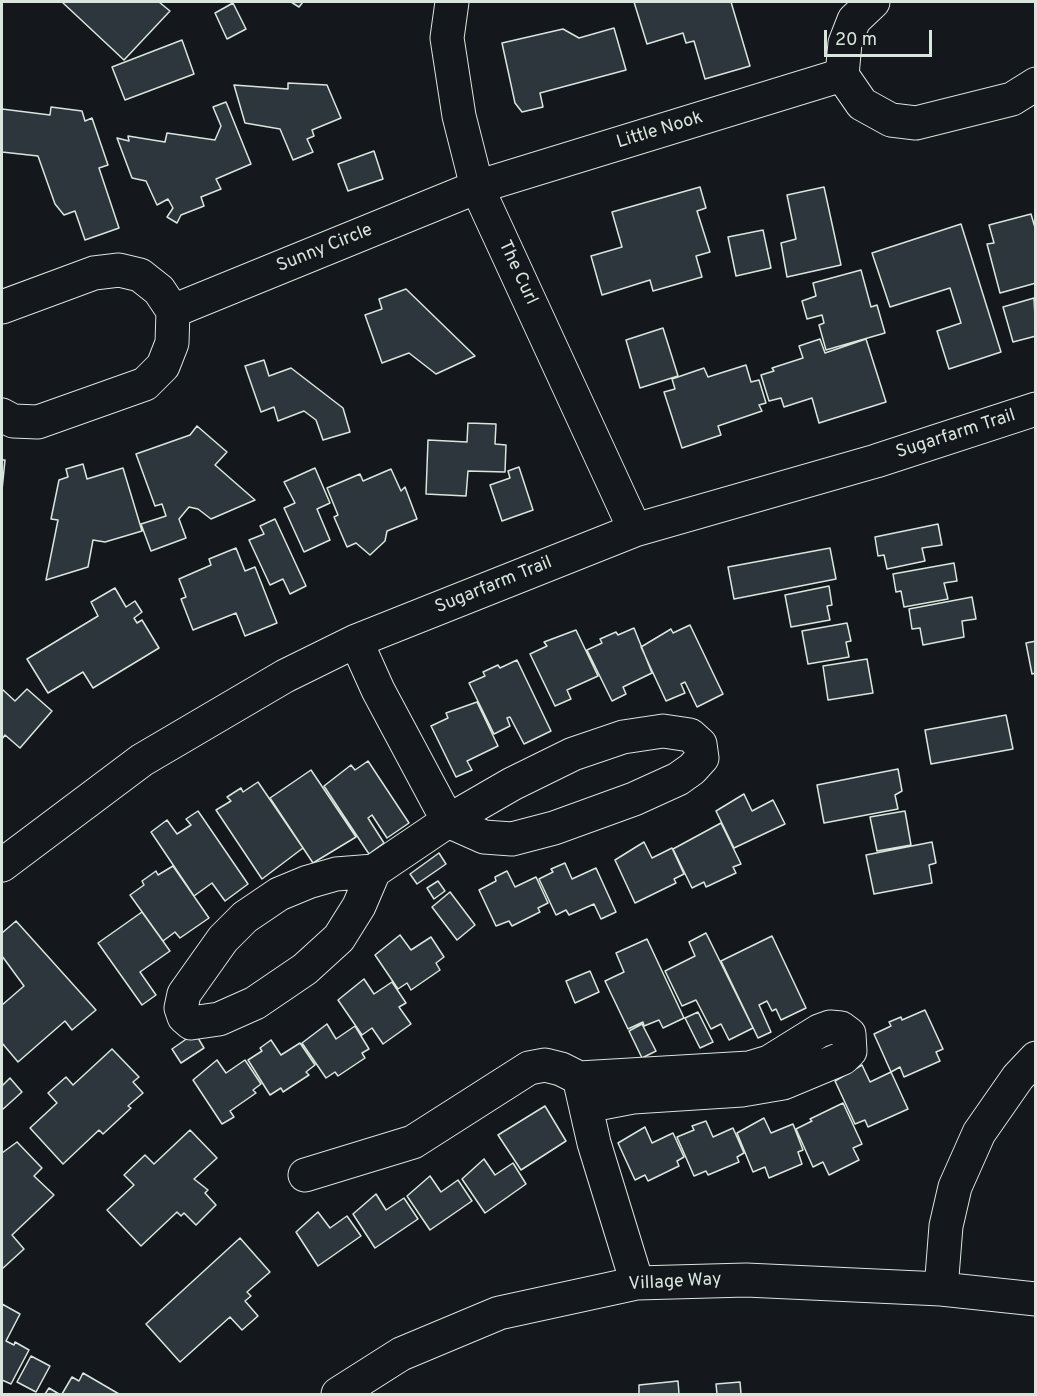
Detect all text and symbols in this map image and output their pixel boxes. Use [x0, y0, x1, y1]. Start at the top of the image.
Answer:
scale bar [827, 18, 935, 56]
text: 20 m [835, 29, 877, 52]
street label: Little Nook [614, 108, 706, 154]
street label: Sunny Circle [274, 220, 376, 278]
street label: The Curl [493, 237, 541, 309]
street label: Sugarfarm Trail [894, 406, 1018, 464]
street label: Sugarfarm Trail [432, 553, 556, 619]
street label: Village Way [628, 1270, 722, 1296]

